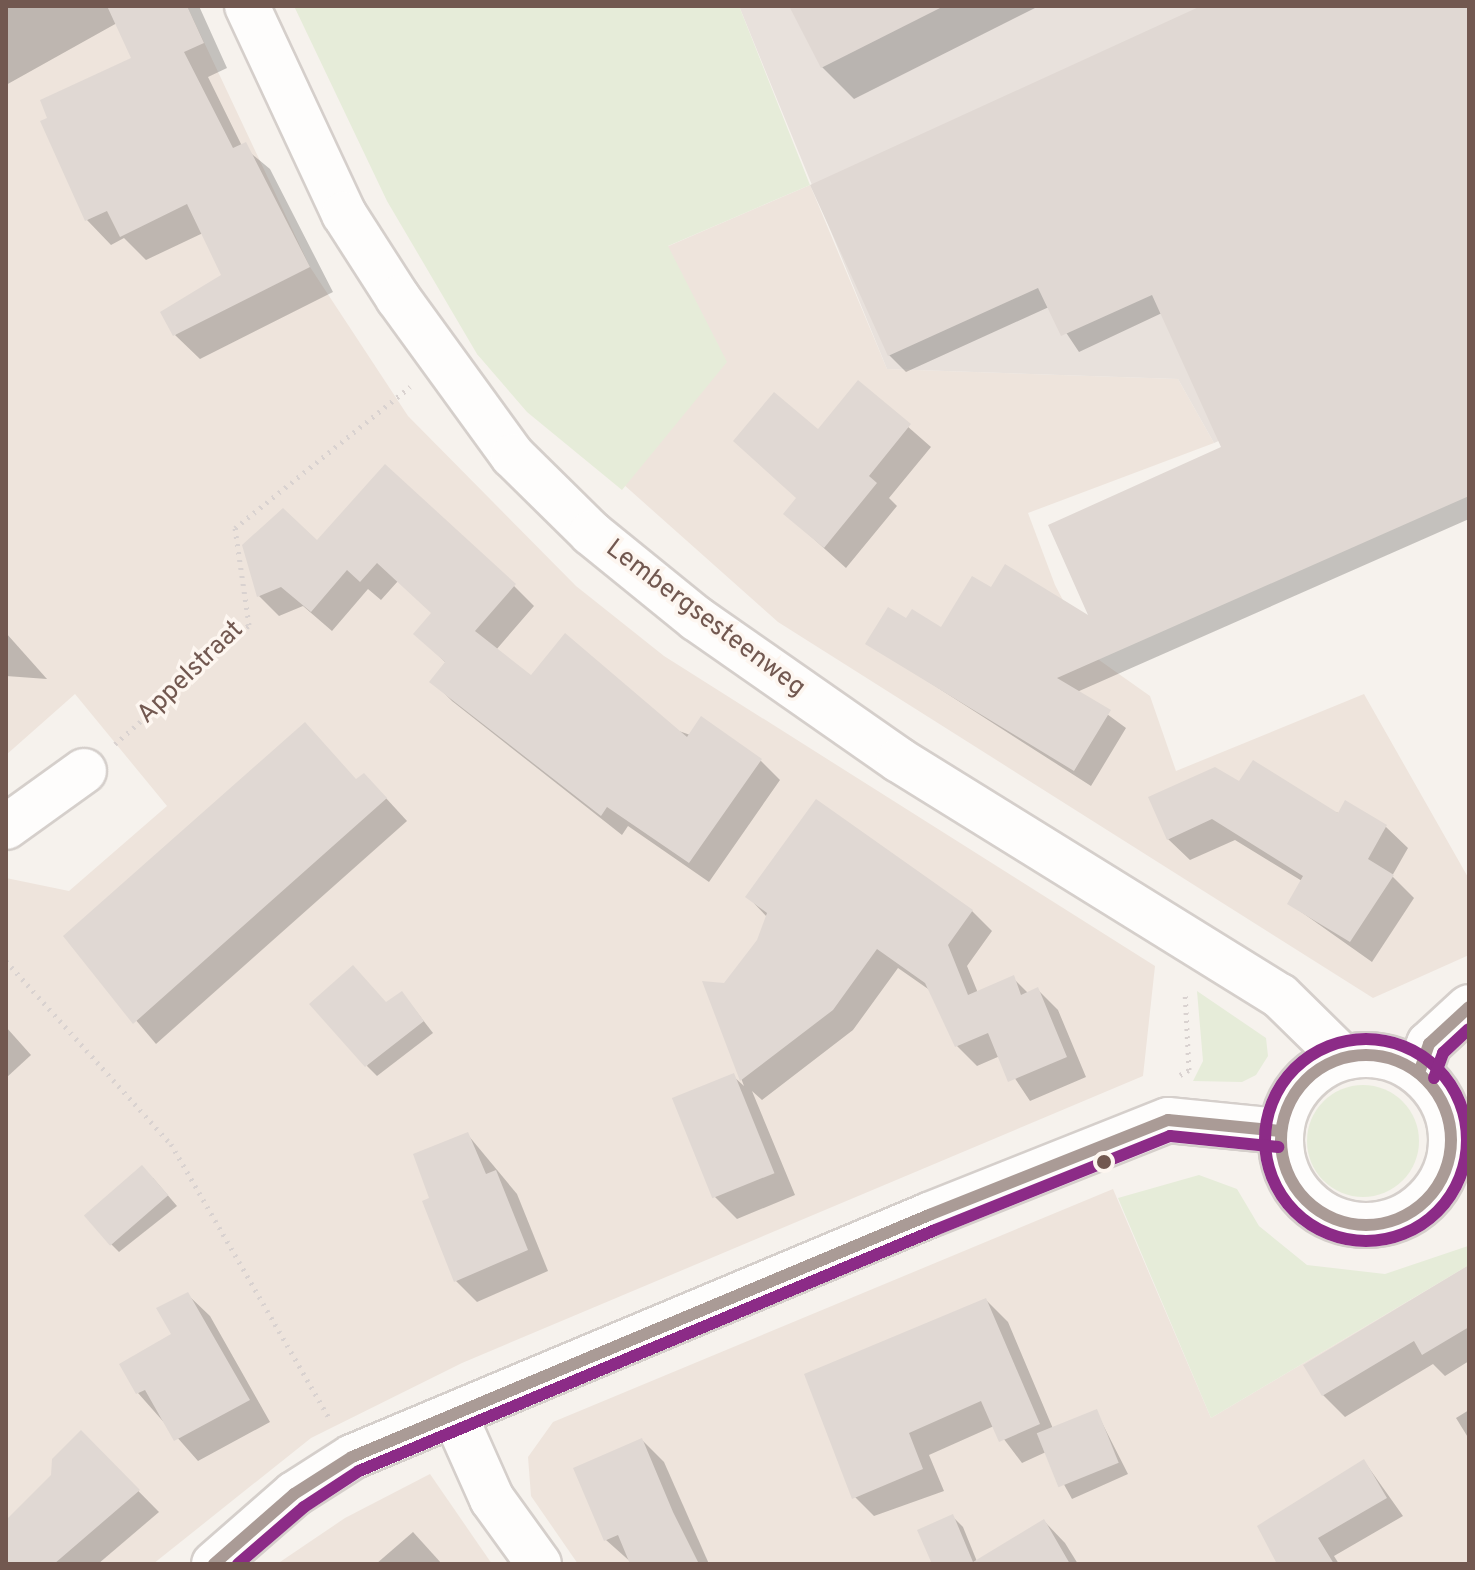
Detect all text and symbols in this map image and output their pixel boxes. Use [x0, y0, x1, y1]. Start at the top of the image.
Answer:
street label: Lembergsesteenweg [599, 534, 811, 704]
street label: Appelstraat [131, 615, 251, 731]
unlabelled marker [1096, 1154, 1112, 1170]

